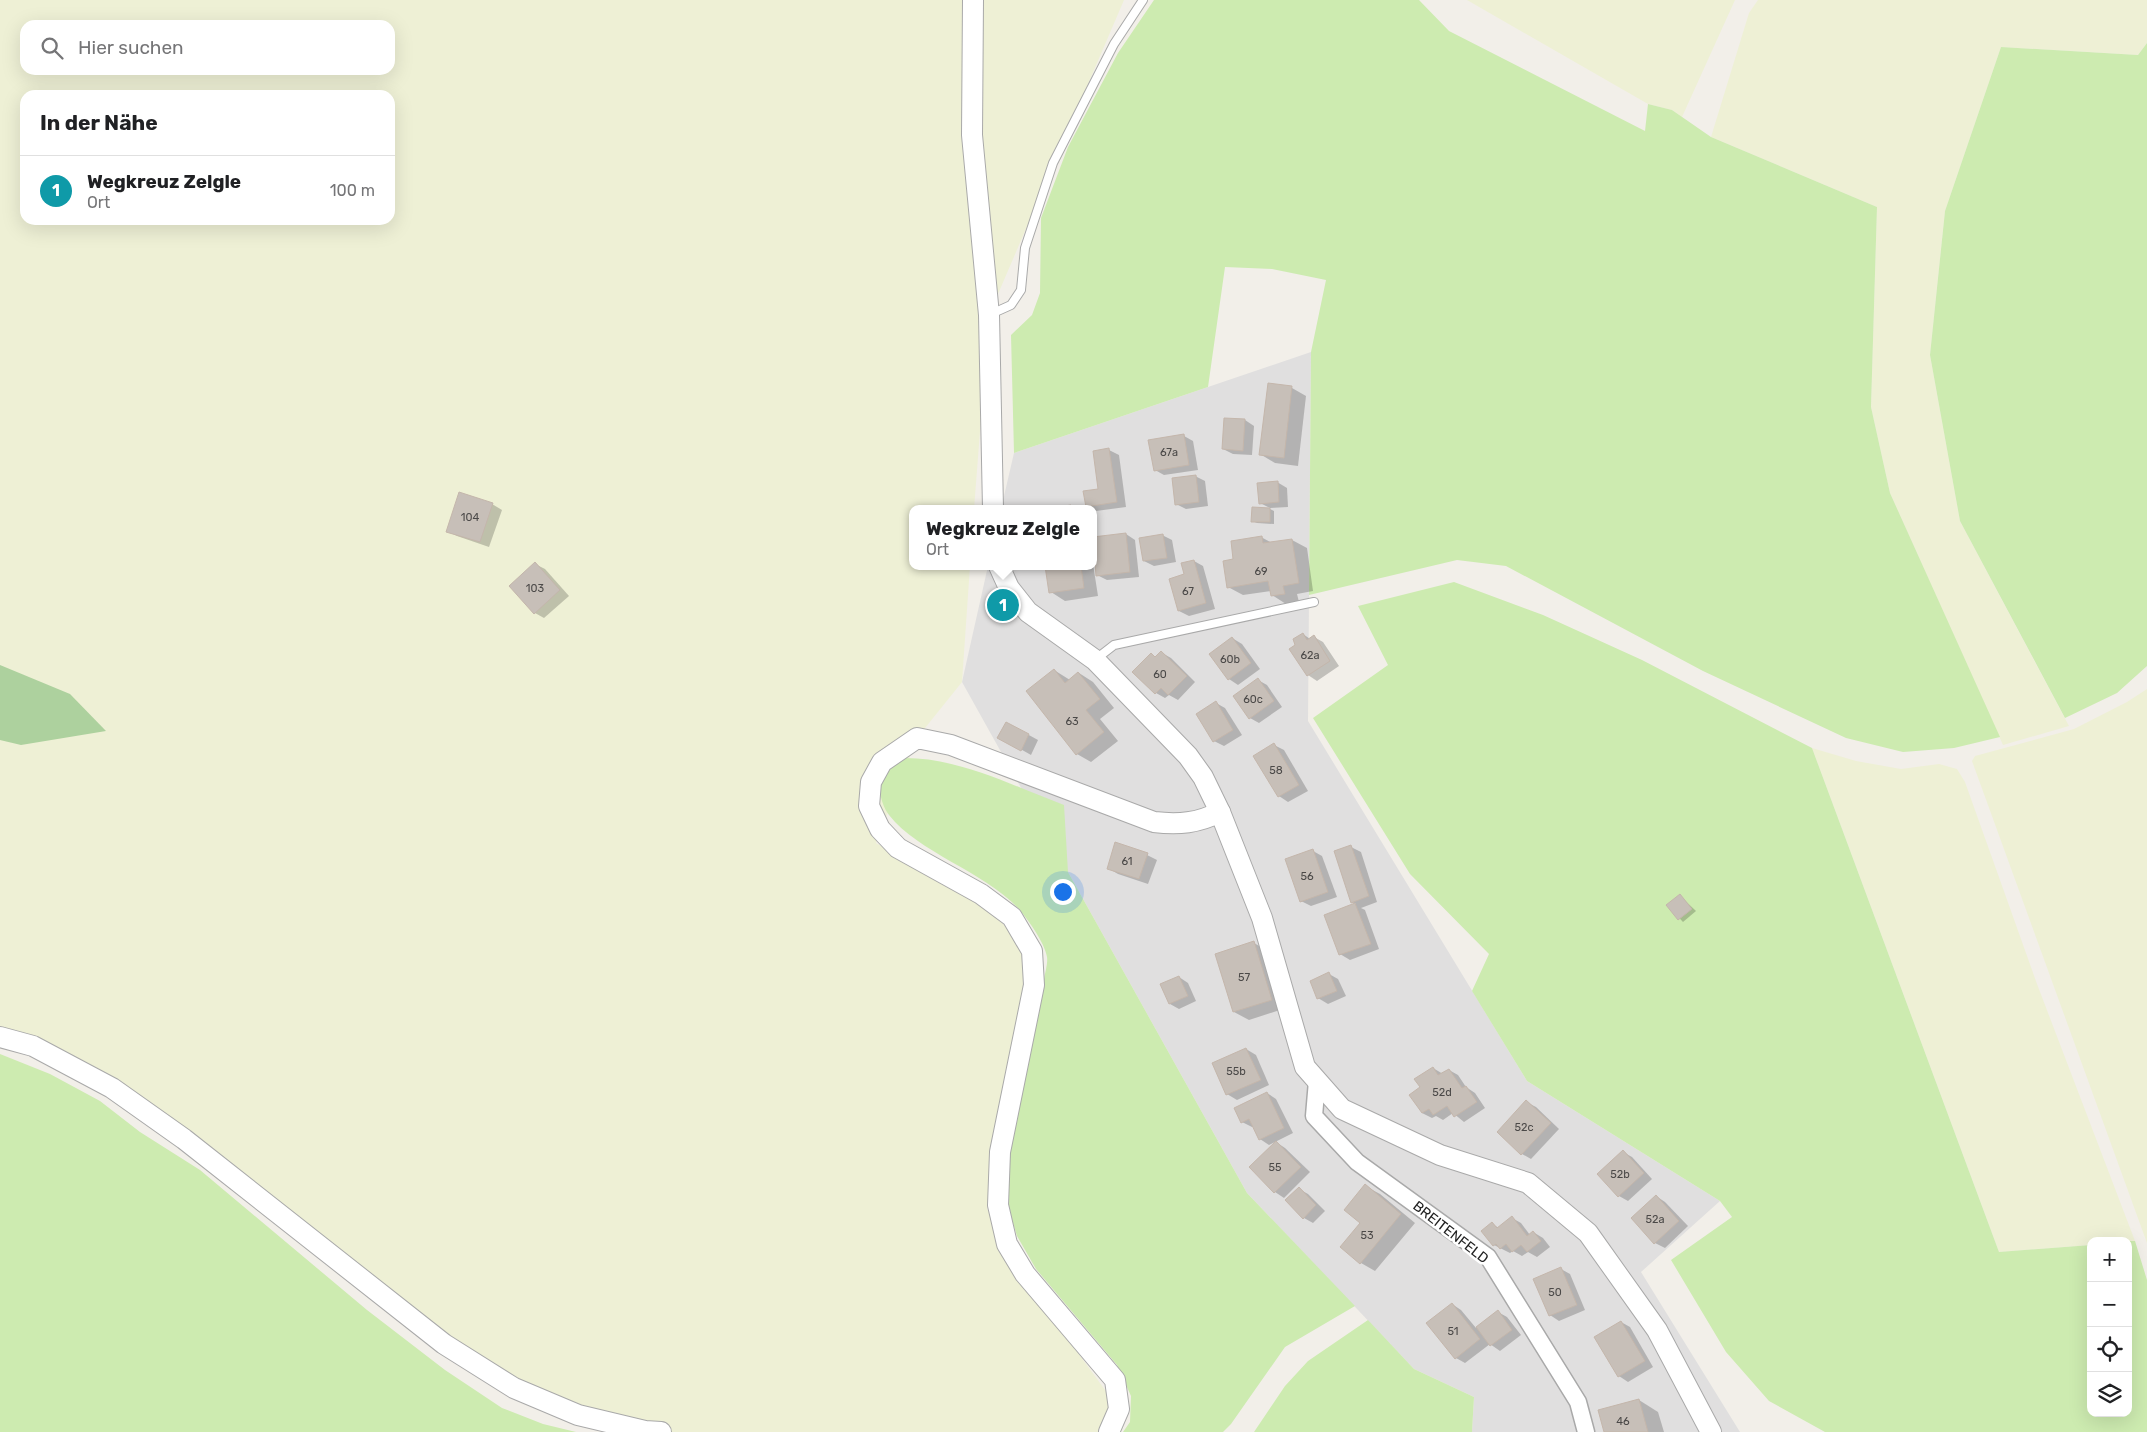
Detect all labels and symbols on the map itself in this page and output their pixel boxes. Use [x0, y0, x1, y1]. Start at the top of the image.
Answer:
house number: 67a [1160, 446, 1178, 459]
house number: 104 [461, 511, 479, 524]
house number: 69 [1254, 565, 1268, 578]
house number: 103 [526, 582, 545, 595]
house number: 67 [1182, 585, 1194, 598]
pin: 1 [987, 586, 1019, 624]
house number: 62a [1300, 649, 1320, 662]
house number: 60b [1220, 653, 1240, 666]
house number: 60 [1153, 668, 1167, 681]
house number: 60c [1243, 693, 1263, 706]
house number: 63 [1065, 715, 1079, 728]
house number: 58 [1269, 764, 1283, 777]
house number: 61 [1121, 855, 1133, 868]
house number: 56 [1300, 870, 1314, 883]
your location [1050, 879, 1076, 905]
house number: 57 [1238, 971, 1250, 984]
house number: 55b [1226, 1065, 1246, 1078]
house number: 52d [1432, 1086, 1452, 1099]
house number: 52c [1514, 1121, 1534, 1134]
house number: 55 [1268, 1161, 1282, 1174]
house number: 52b [1610, 1168, 1630, 1181]
street label: BREITENFELD [1409, 1198, 1492, 1267]
house number: 52a [1645, 1213, 1665, 1226]
house number: 53 [1360, 1229, 1374, 1242]
house number: 50 [1548, 1286, 1562, 1299]
house number: 51 [1447, 1325, 1459, 1338]
house number: 46 [1616, 1415, 1630, 1428]

